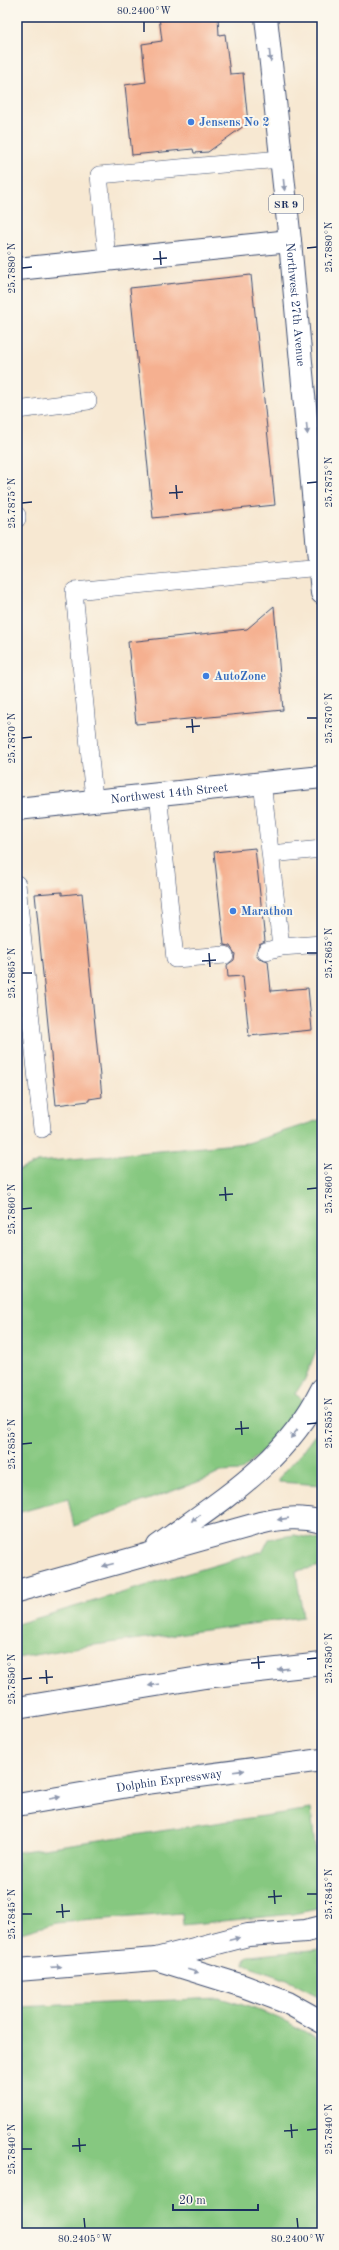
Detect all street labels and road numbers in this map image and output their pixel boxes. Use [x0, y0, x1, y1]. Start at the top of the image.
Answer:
road number: SR 9 [269, 195, 303, 213]
street label: Northwest 27th Avenue [283, 242, 306, 367]
street label: Northwest 14th Street [110, 782, 228, 806]
street label: Dolphin Expressway [115, 1768, 224, 1795]

